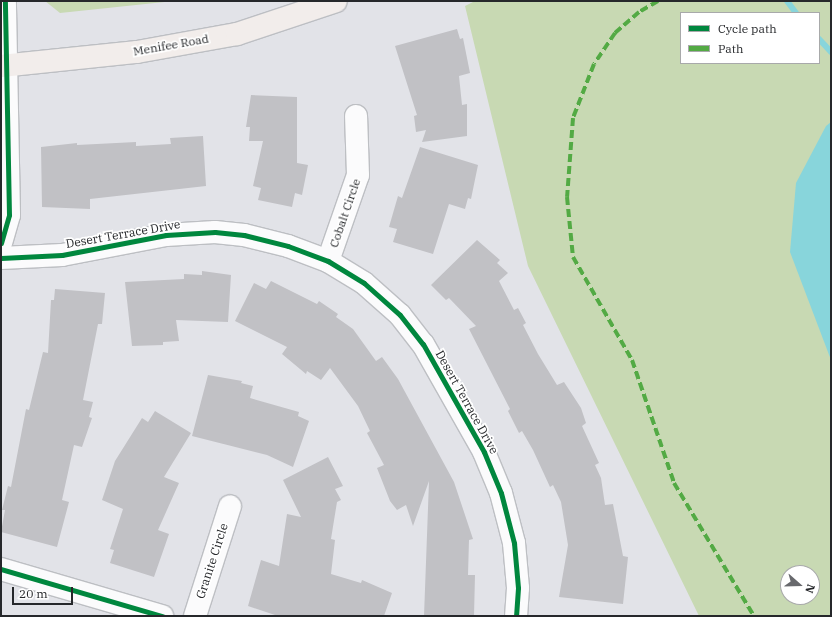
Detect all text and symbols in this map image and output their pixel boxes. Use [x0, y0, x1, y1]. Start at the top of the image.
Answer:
legend [680, 12, 820, 64]
text: Cycle path [718, 21, 777, 36]
street label: Menifee Road [132, 31, 210, 59]
text: Path [718, 41, 743, 56]
street label: Cobalt Circle [326, 177, 364, 249]
street label: Desert Terrace Drive [65, 217, 181, 251]
street label: Desert Terrace Drive [433, 348, 501, 456]
street label: Granite Circle [193, 521, 231, 601]
north arrow [780, 565, 820, 605]
scale bar [14, 579, 75, 605]
text: N [802, 582, 818, 595]
text: 20 m [19, 586, 48, 601]

